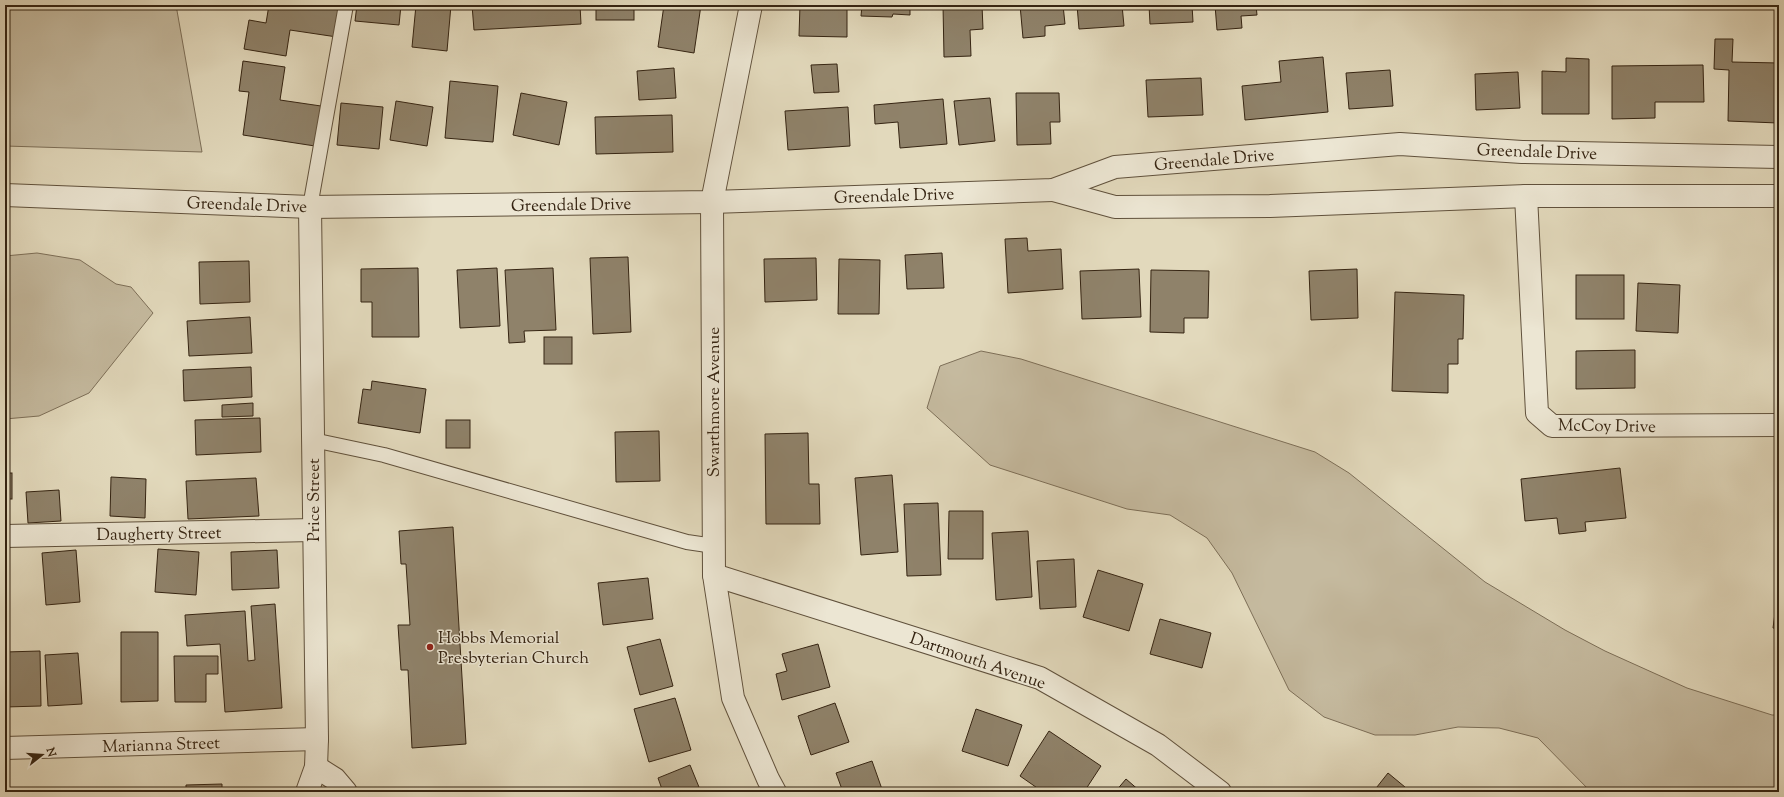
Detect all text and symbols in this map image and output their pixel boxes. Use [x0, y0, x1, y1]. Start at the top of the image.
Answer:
street label: Greendale Drive [1476, 139, 1598, 167]
street label: Greendale Drive [1153, 144, 1275, 178]
street label: Greendale Drive [833, 183, 955, 211]
street label: Greendale Drive [186, 192, 308, 220]
street label: Greendale Drive [511, 193, 632, 219]
street label: Swarthmore Avenue [703, 327, 727, 477]
street label: McCoy Drive [1558, 414, 1656, 440]
street label: Price Street [303, 458, 327, 542]
street label: Daugherty Street [96, 522, 222, 548]
place label: Hobbs Memorial Presbyterian Church [438, 627, 589, 671]
street label: Dartmouth Avenue [906, 627, 1049, 696]
marker: Hobbs Memorial Presbyterian Church [425, 642, 435, 652]
street label: Marianna Street [102, 732, 220, 760]
north arrow [22, 735, 62, 775]
text: N [41, 745, 60, 759]

